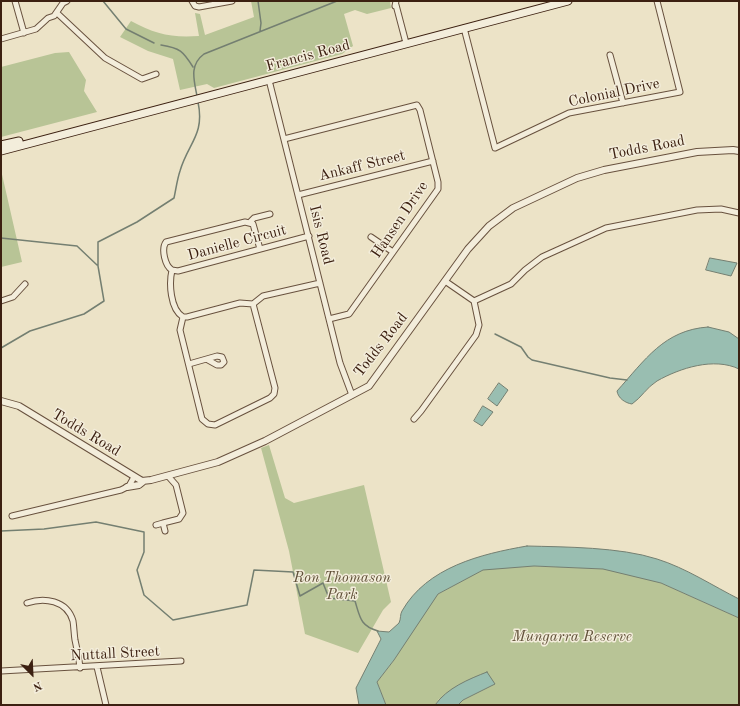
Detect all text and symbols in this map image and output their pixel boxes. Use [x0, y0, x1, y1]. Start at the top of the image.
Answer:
street label: Francis Road [264, 36, 352, 76]
street label: Colonial Drive [567, 75, 661, 111]
street label: Todds Road [608, 132, 686, 164]
street label: Ankaff Street [317, 147, 407, 185]
street label: Hansen Drive [368, 178, 432, 262]
street label: Isis Road [305, 203, 337, 267]
street label: Danielle Circuit [186, 221, 288, 265]
street label: Todds Road [350, 309, 412, 381]
street label: Todds Road [48, 405, 124, 461]
park label: Ron Thomason Park [293, 569, 391, 604]
park label: Mungarra Reserve [512, 628, 632, 646]
street label: Nuttall Street [70, 643, 160, 665]
north arrow [12, 654, 52, 694]
text: N [31, 679, 43, 692]

